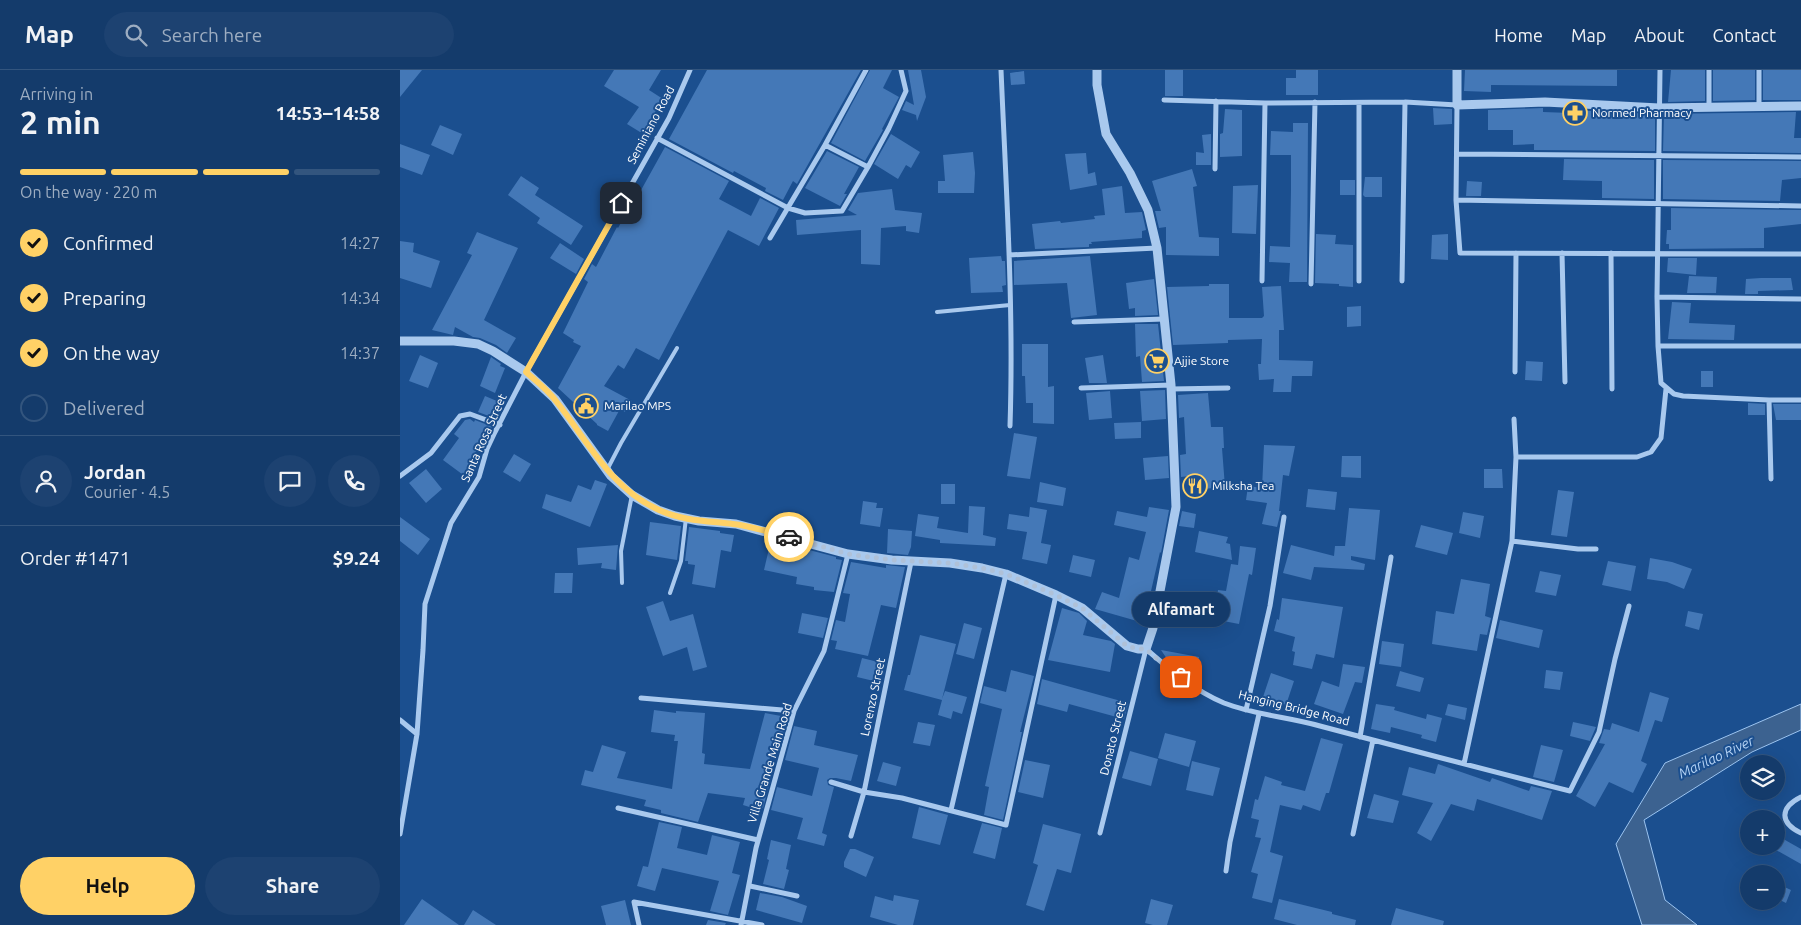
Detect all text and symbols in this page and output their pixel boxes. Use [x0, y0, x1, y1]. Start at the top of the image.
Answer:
search box [104, 12, 454, 57]
text: Map [25, 21, 74, 48]
icon: search [122, 21, 150, 49]
text: Search here [162, 24, 262, 46]
text: Home [1494, 25, 1543, 45]
text: Map [1571, 25, 1606, 45]
text: About [1634, 25, 1684, 45]
text: Contact [1712, 25, 1776, 45]
street label: Seminiano Road [625, 84, 677, 166]
text: Arriving in [20, 85, 93, 103]
pharmacy icon: Normed Pharmacy [1562, 100, 1588, 126]
text: 14:53–14:58 [275, 102, 380, 124]
text: 2 min [20, 104, 101, 140]
place label: Normed Pharmacy [1592, 106, 1692, 119]
pin [600, 182, 642, 224]
text: On the way · 220 m [20, 183, 157, 201]
icon: home [607, 189, 635, 217]
icon: check [20, 229, 48, 257]
text: Confirmed [63, 232, 154, 254]
text: 14:27 [340, 234, 380, 252]
icon: check [20, 284, 48, 312]
text: Preparing [63, 287, 147, 309]
text: 14:34 [340, 289, 380, 307]
icon: check [20, 339, 48, 367]
text: On the way [63, 342, 160, 364]
text: 14:37 [340, 344, 380, 362]
supermarket icon: Ajjie Store [1144, 348, 1170, 374]
place label: Ajjie Store [1174, 354, 1229, 367]
street label: Santa Rosa Street [458, 391, 509, 484]
public building icon: Marilao MPS [573, 393, 599, 419]
text: Delivered [63, 397, 145, 419]
place label: Marilao MPS [604, 399, 671, 412]
button: person [20, 455, 72, 507]
button: chat [264, 455, 316, 507]
button: phone [328, 455, 380, 507]
text: Jordan [84, 461, 146, 483]
restaurant icon: Milksha Tea [1182, 473, 1208, 499]
place label: Milksha Tea [1212, 479, 1274, 492]
text: Courier · 4.5 [84, 483, 170, 501]
courier [764, 512, 814, 562]
icon: car [775, 523, 803, 551]
text: Order #1471 [20, 547, 130, 569]
text: $9.24 [332, 547, 380, 569]
callout: Alfamart [1132, 592, 1230, 627]
text: Alfamart [1147, 600, 1215, 618]
street label: Lorenzo Street [858, 656, 887, 737]
pin [1160, 656, 1202, 698]
icon: bag [1167, 663, 1195, 691]
street label: Hanging Bridge Road [1237, 687, 1351, 728]
street label: Donato Street [1097, 699, 1128, 777]
street label: Villa Grande Main Road [745, 701, 794, 824]
water label: Marilao River [1676, 732, 1757, 781]
map controls [1740, 755, 1785, 910]
button: layers [1740, 755, 1785, 800]
button: + [1740, 810, 1785, 855]
button: Help [20, 857, 195, 915]
button: Share [205, 857, 380, 915]
button: − [1740, 865, 1785, 910]

